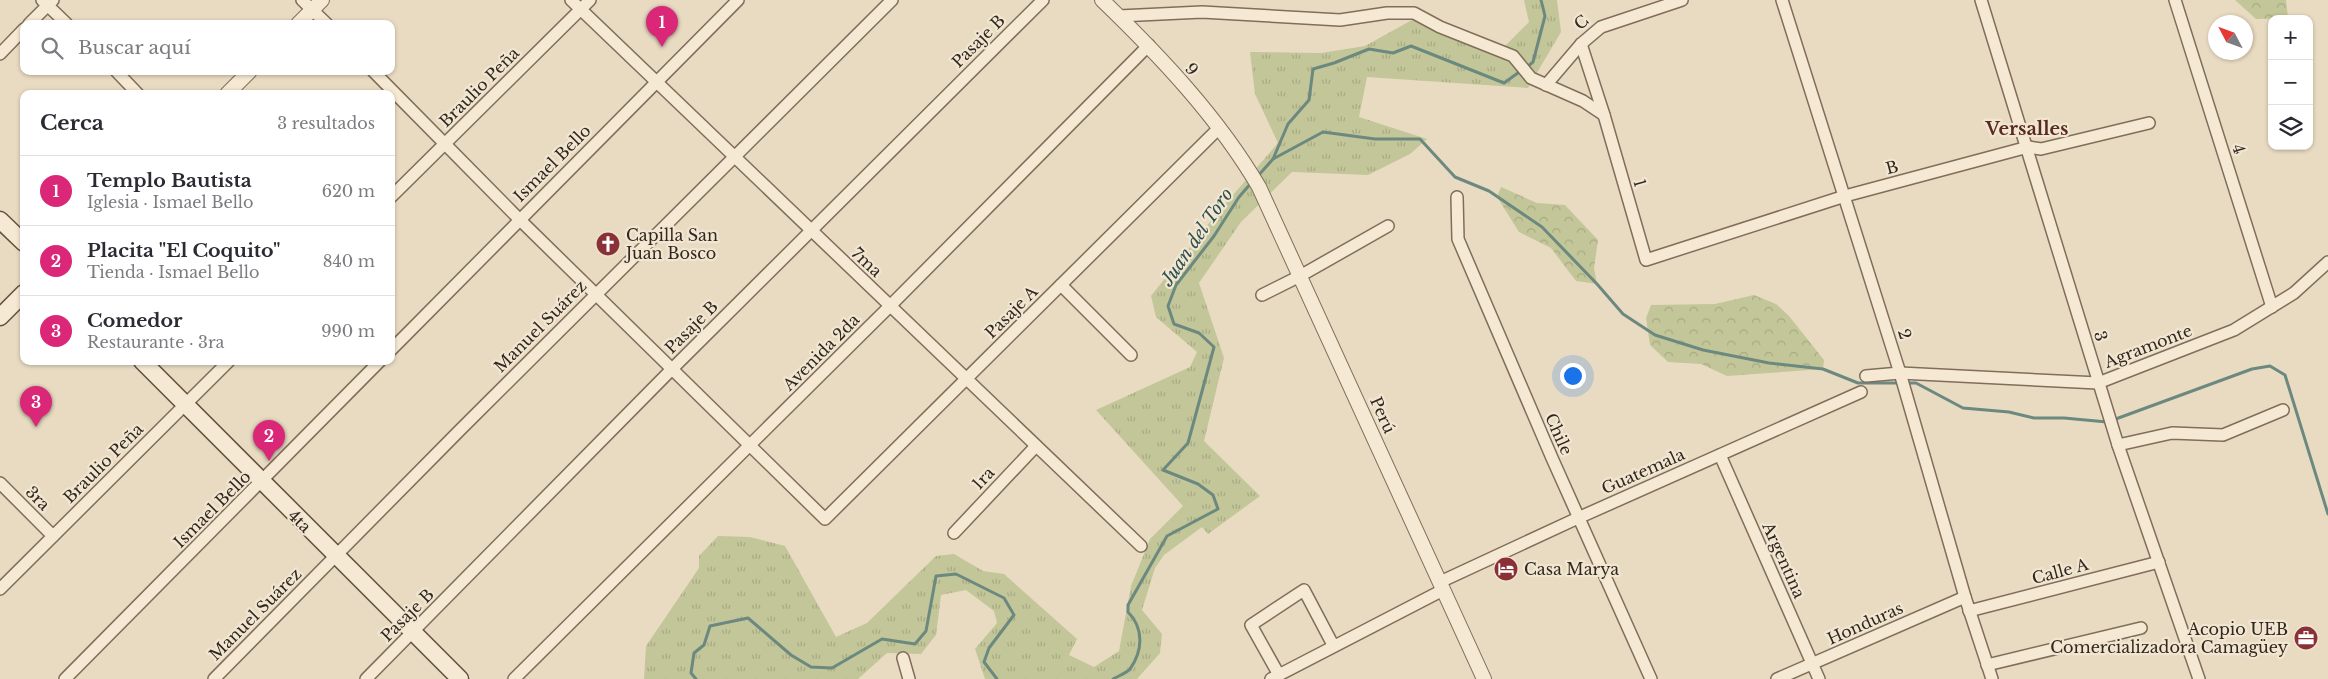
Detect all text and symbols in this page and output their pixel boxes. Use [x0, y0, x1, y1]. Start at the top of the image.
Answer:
pin: 1 [646, 6, 678, 47]
street label: Pasaje B [947, 10, 1009, 72]
street label: C [1570, 10, 1592, 34]
north arrow [2208, 15, 2253, 60]
map controls [2268, 15, 2313, 150]
button: + [2268, 15, 2313, 60]
search box [20, 20, 395, 75]
icon: search [38, 34, 66, 62]
text: Buscar aquí [78, 36, 191, 59]
street label: Braulio Peña [435, 43, 523, 131]
street label: 9 [1181, 59, 1203, 79]
button: − [2268, 60, 2313, 105]
button: layers [2268, 105, 2313, 150]
text: Cerca [40, 110, 104, 136]
text: 3 resultados [277, 113, 375, 133]
district label: Versalles [1985, 118, 2068, 140]
street label: Ismael Bello [509, 120, 595, 206]
street label: 4 [2228, 142, 2250, 156]
street label: B [1883, 156, 1901, 178]
text: Templo Bautista [87, 169, 252, 192]
street label: 1 [1629, 177, 1651, 189]
text: 1 [53, 181, 59, 201]
text: 620 m [322, 181, 375, 201]
water label: Juan del Toro [1156, 184, 1238, 291]
text: Iglesia · Ismael Bello [87, 192, 254, 212]
place label: Capilla San Juan Bosco [624, 225, 718, 263]
church icon: Capilla San Juan Bosco [595, 231, 621, 257]
text: Placita "El Coquito" [87, 239, 281, 262]
street label: 7ma [848, 243, 886, 281]
text: 2 [51, 251, 61, 271]
text: 840 m [323, 251, 375, 271]
text: Tienda · Ismael Bello [87, 262, 259, 282]
street label: Manuel Suárez [490, 276, 590, 376]
street label: Pasaje A [981, 281, 1042, 342]
street label: Pasaje B [660, 296, 722, 358]
text: Comedor [87, 309, 183, 332]
street label: Avenida 2da [778, 309, 864, 395]
street label: Agramonte [2100, 320, 2195, 372]
text: 3 [51, 321, 61, 341]
text: 990 m [321, 321, 375, 341]
street label: 2 [1894, 326, 1916, 342]
street label: 3 [2090, 328, 2112, 344]
text: Restaurante · 3ra [87, 332, 224, 352]
your location [1560, 363, 1586, 389]
pin: 3 [20, 386, 52, 427]
street label: Perú [1366, 394, 1400, 437]
street label: Chile [1541, 410, 1577, 458]
street label: Braulio Peña [59, 419, 147, 507]
pin: 2 [253, 420, 285, 461]
street label: Guatemala [1598, 444, 1688, 498]
street label: 1ra [968, 462, 998, 493]
street label: Ismael Bello [169, 466, 255, 552]
street label: 3ra [22, 482, 54, 514]
street label: 4ta [284, 505, 316, 537]
street label: Argentina [1758, 518, 1810, 601]
street label: Calle A [2030, 554, 2091, 588]
hotel icon: Casa Marya [1493, 556, 1519, 582]
place label: Casa Marya [1524, 559, 1619, 579]
street label: Manuel Suárez [205, 564, 305, 664]
street label: Pasaje B [376, 584, 438, 646]
street label: Honduras [1824, 597, 1906, 649]
place label: Acopio UEB Comercializadora Camagüey [2050, 619, 2289, 657]
office icon: Acopio UEB Comercializadora Camagüey [2293, 625, 2319, 651]

